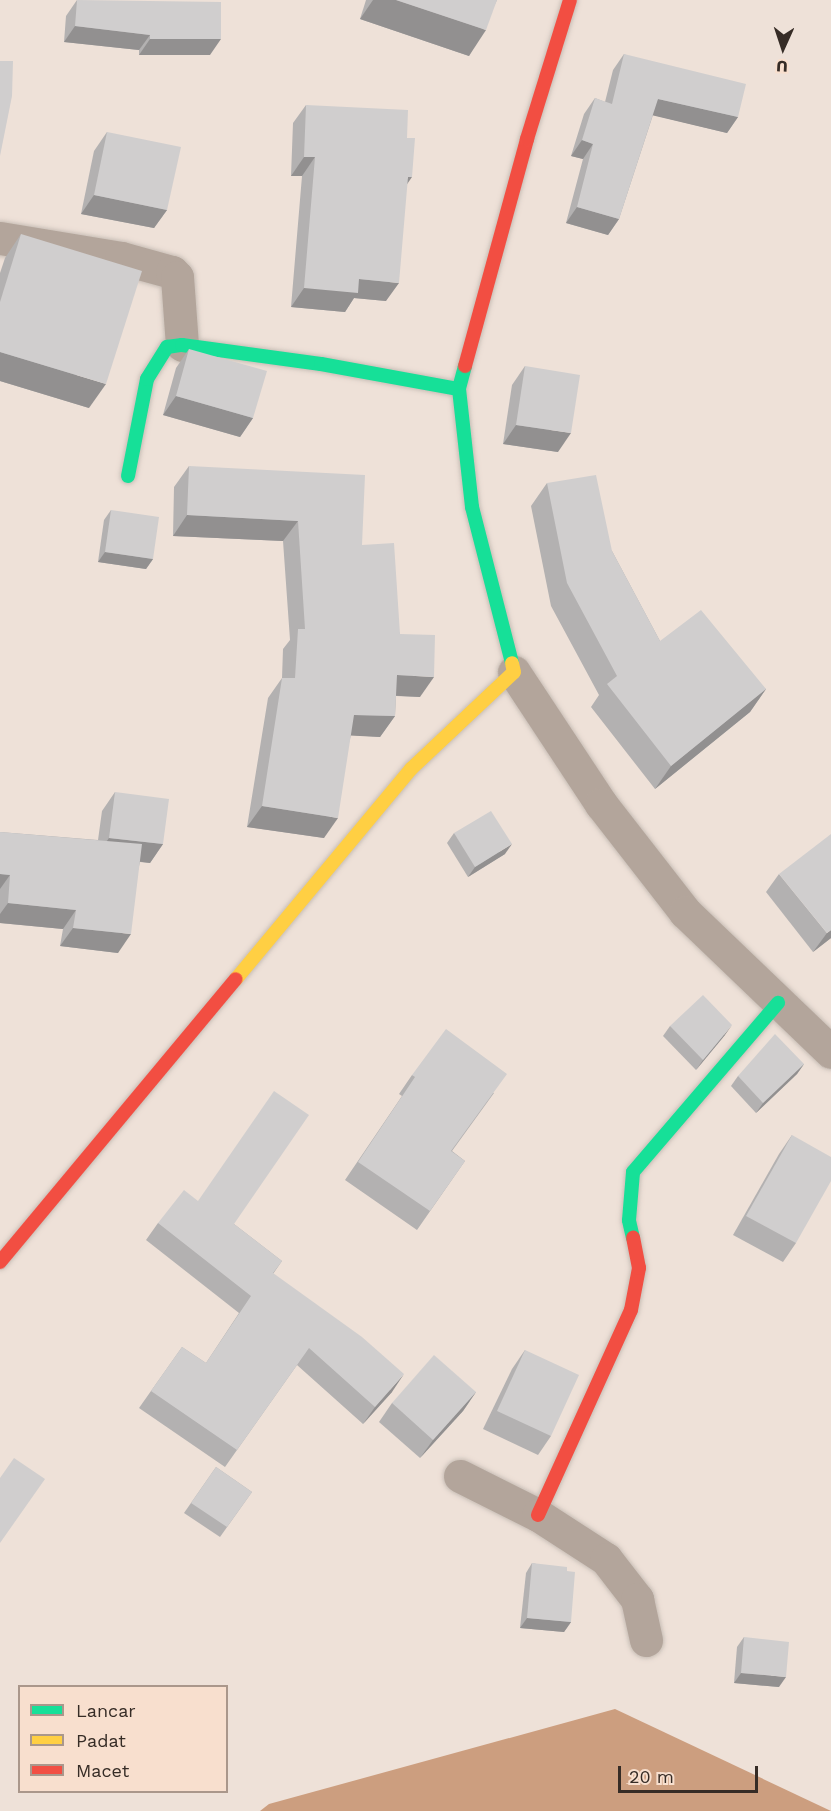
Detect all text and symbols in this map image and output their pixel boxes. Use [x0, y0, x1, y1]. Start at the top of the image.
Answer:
north arrow [753, 18, 813, 78]
text: U [776, 57, 788, 76]
legend [18, 1685, 228, 1793]
text: Lancar [76, 1700, 136, 1721]
text: Padat [76, 1730, 126, 1751]
scale bar [621, 1754, 760, 1792]
text: Macet [76, 1760, 129, 1781]
text: 20 m [629, 1766, 674, 1787]

